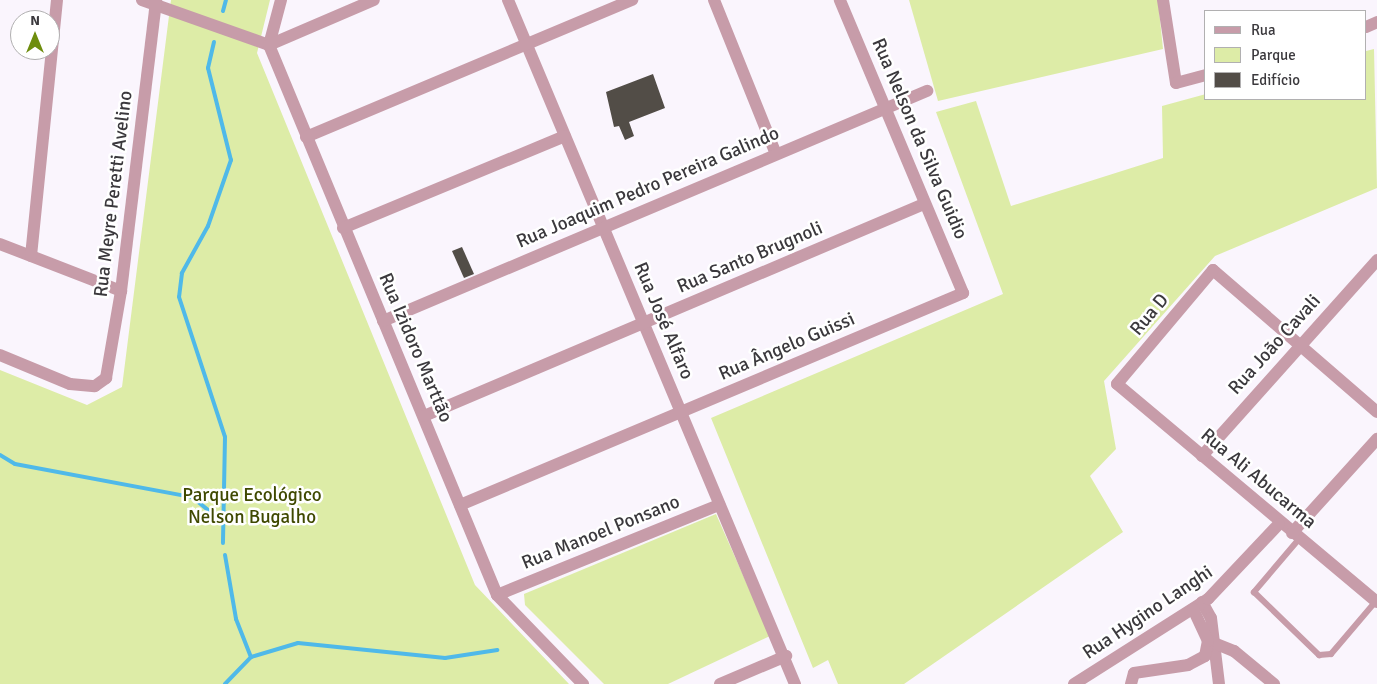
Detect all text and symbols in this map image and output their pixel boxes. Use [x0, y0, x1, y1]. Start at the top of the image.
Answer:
north arrow [10, 10, 60, 60]
legend [1204, 10, 1367, 100]
text: N [30, 12, 40, 29]
text: Rua [1251, 21, 1276, 39]
street label: Rua Nelson da Silva Guidio [866, 35, 972, 243]
text: Parque [1251, 46, 1296, 64]
text: Edifício [1251, 71, 1300, 89]
street label: Rua Meyre Peretti Avelino [90, 89, 138, 299]
street label: Rua Joaquim Pedro Pereira Galindo [513, 122, 783, 254]
street label: Rua Santo Brugnoli [674, 217, 826, 299]
street label: Rua José Alfaro [628, 259, 698, 383]
street label: Rua Izidoro Marttão [373, 270, 457, 426]
street label: Rua D [1126, 289, 1174, 341]
street label: Rua João Cavali [1224, 290, 1326, 400]
street label: Rua Ângelo Guissi [715, 308, 859, 386]
street label: Rua Ali Abucarma [1196, 424, 1320, 534]
park label: Parque Ecológico Nelson Bugalho [182, 485, 322, 529]
street label: Rua Manoel Ponsano [519, 491, 683, 575]
street label: Rua Hygino Langhi [1079, 561, 1217, 665]

